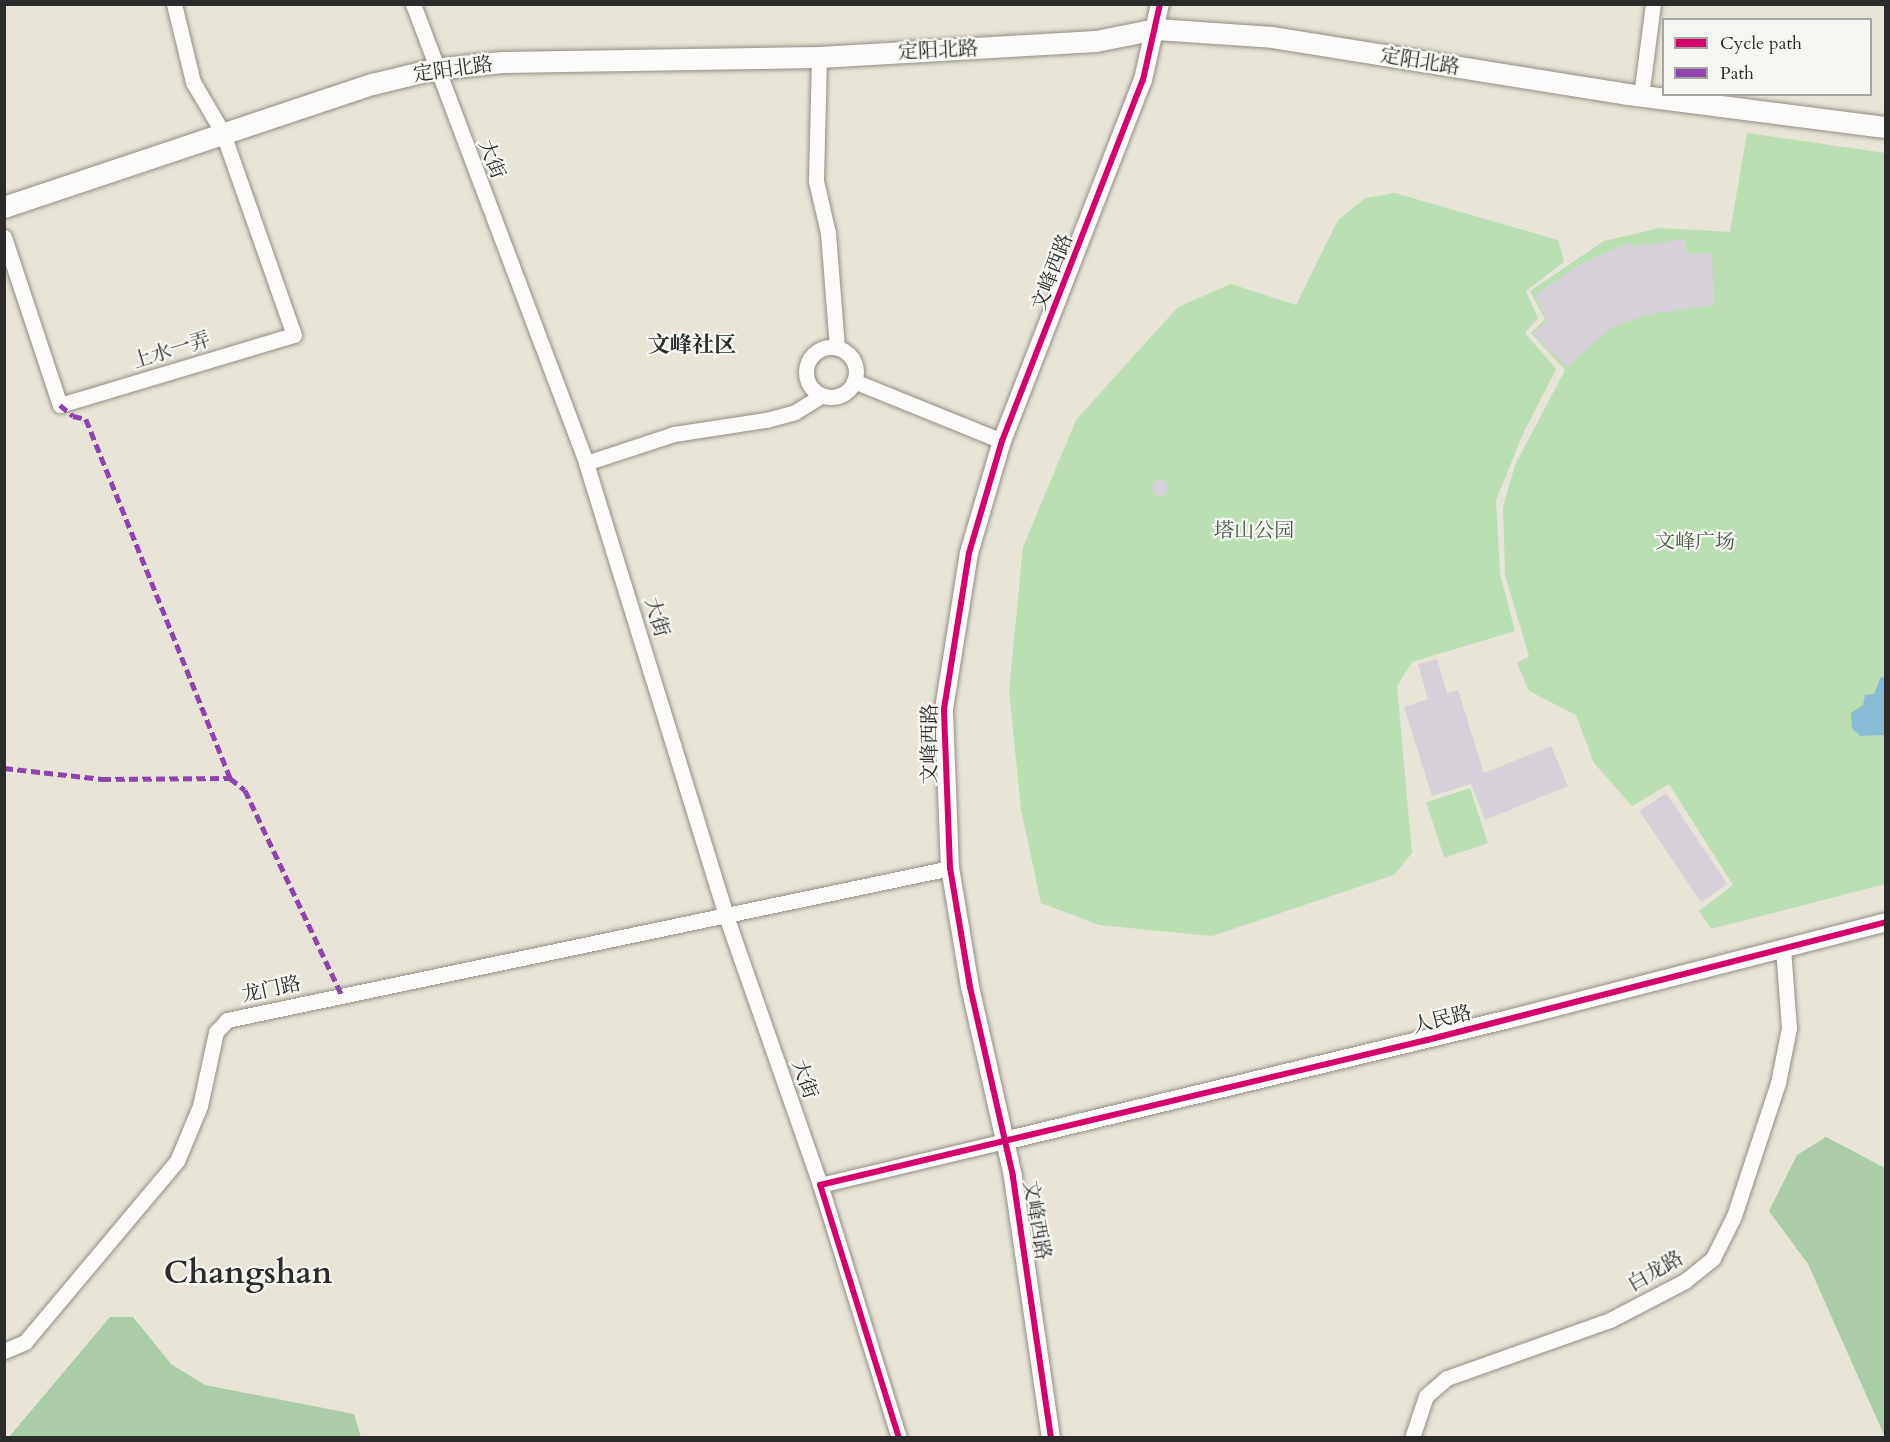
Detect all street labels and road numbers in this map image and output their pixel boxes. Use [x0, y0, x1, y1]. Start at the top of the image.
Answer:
street label: 定阳北路 [897, 36, 979, 64]
street label: 定阳北路 [1379, 43, 1461, 79]
street label: 定阳北路 [412, 52, 494, 86]
street label: 大街 [474, 136, 510, 182]
street label: 文峰西路 [1026, 230, 1078, 314]
street label: 上水一弄 [129, 327, 213, 373]
street label: 大街 [640, 594, 674, 640]
street label: 文峰西路 [917, 704, 941, 784]
street label: 龙门路 [239, 971, 303, 1007]
street label: 人民路 [1410, 1000, 1474, 1038]
street label: 大街 [787, 1056, 823, 1102]
street label: 文峰西路 [1018, 1179, 1056, 1261]
street label: 白龙路 [1623, 1246, 1687, 1296]

